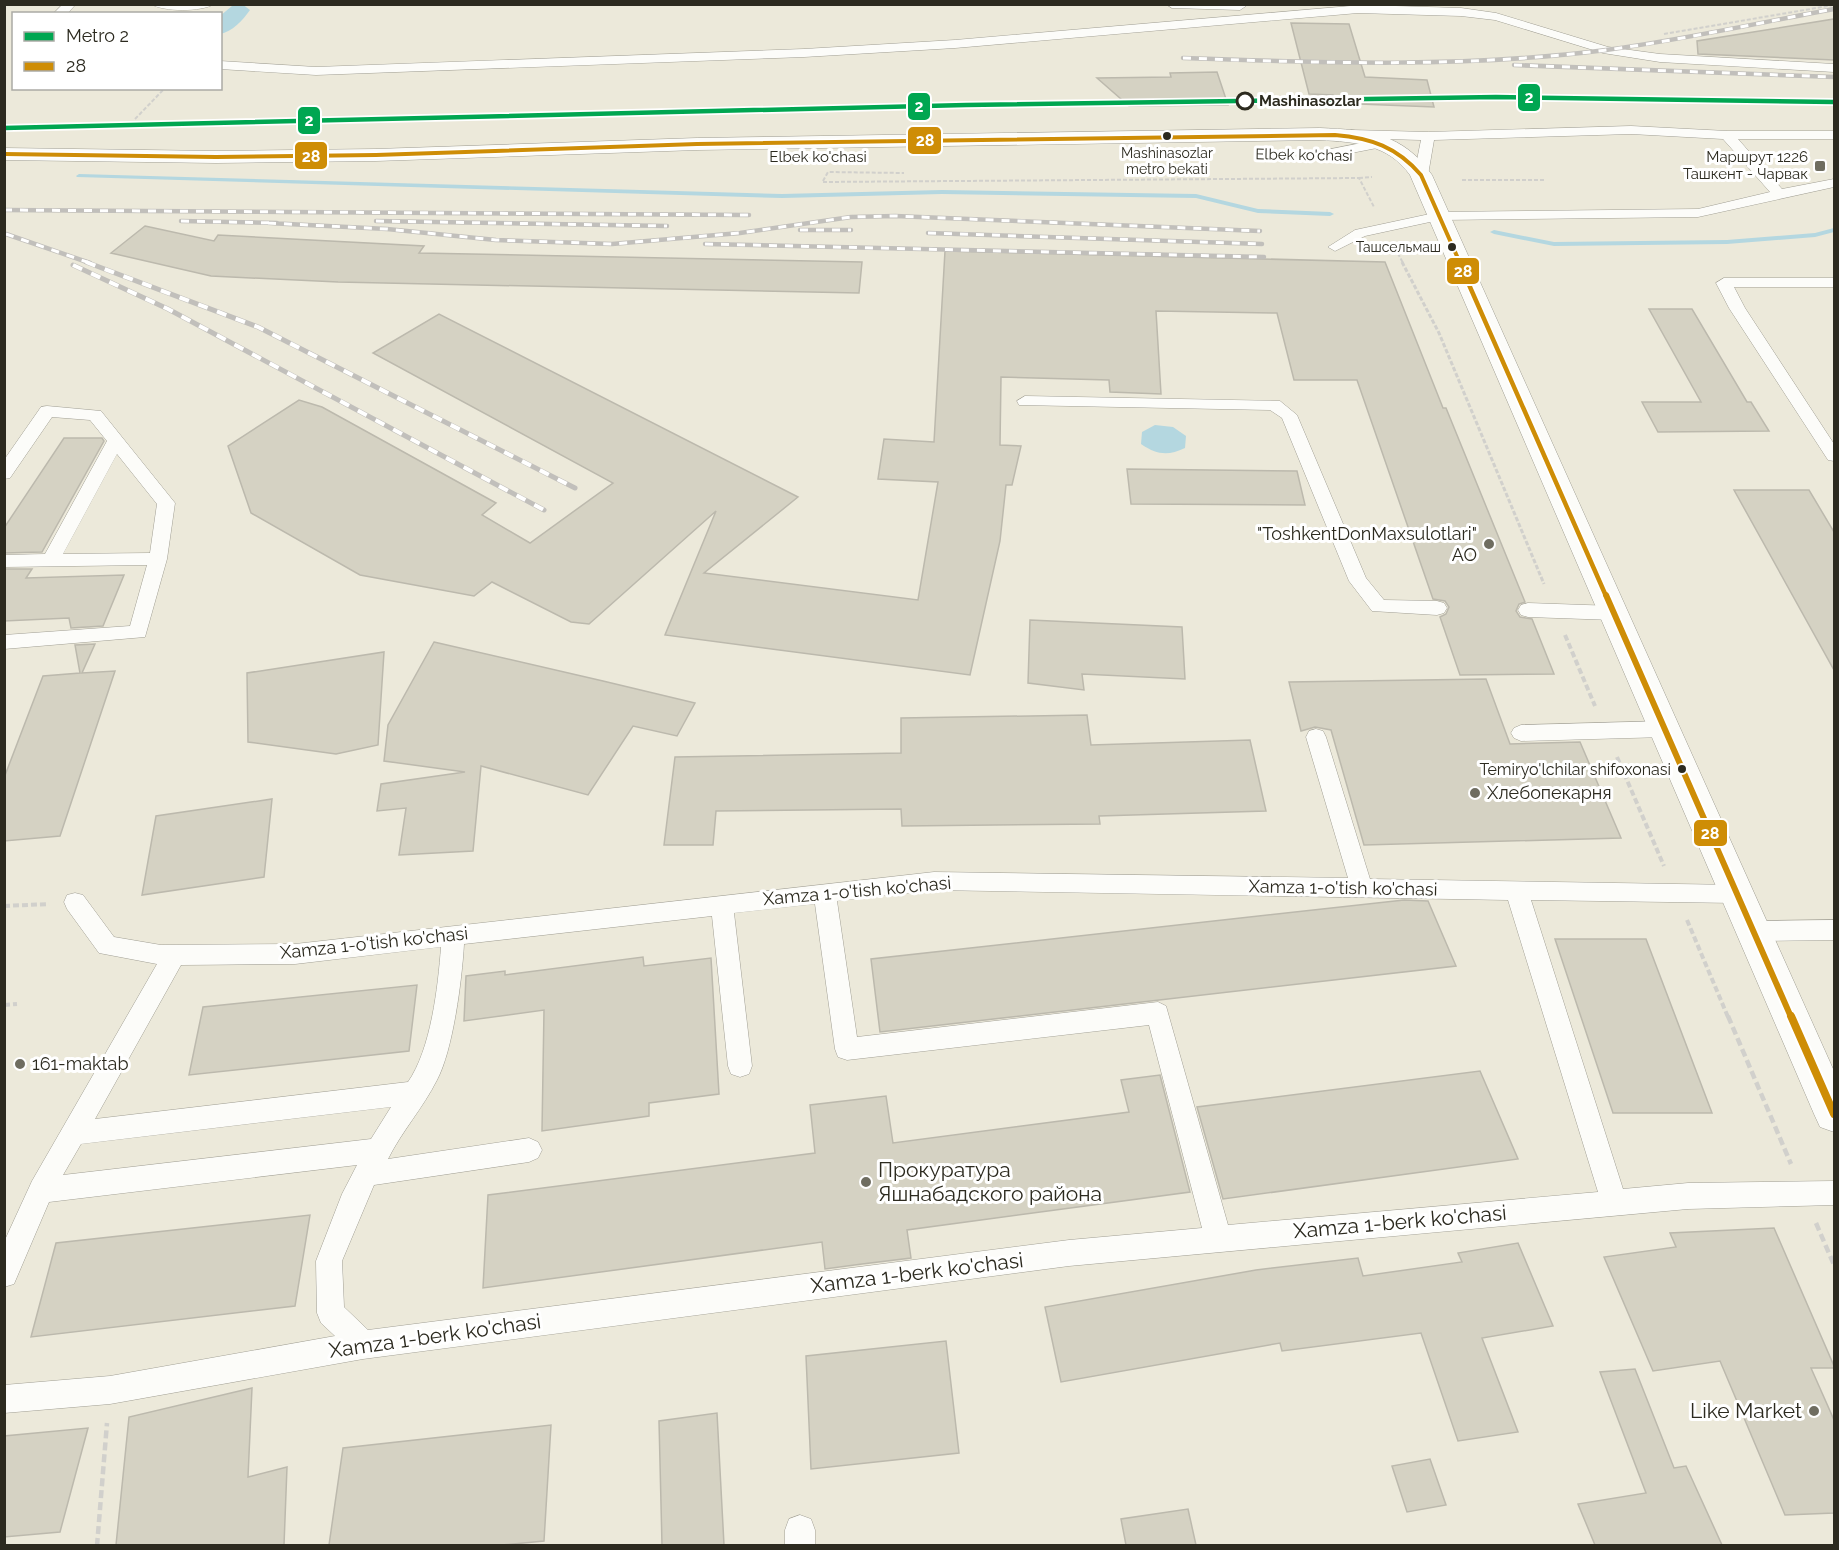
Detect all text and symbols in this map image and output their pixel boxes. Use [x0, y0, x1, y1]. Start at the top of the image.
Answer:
legend [12, 12, 222, 90]
text: Metro 2 [66, 25, 129, 46]
text: 28 [66, 55, 86, 76]
line badge: 2 [1517, 83, 1541, 112]
text: 2 [1524, 88, 1534, 107]
line badge: 2 [907, 92, 931, 121]
marker: Mashinasozlar [1236, 92, 1254, 110]
place label: Mashinasozlar [1259, 92, 1362, 110]
text: 2 [914, 97, 924, 116]
line badge: 2 [297, 106, 321, 135]
text: 2 [304, 111, 314, 130]
line badge: 28 [907, 126, 942, 155]
marker: Mashinasozlar metro bekati [1161, 130, 1173, 142]
text: 28 [916, 131, 934, 150]
line badge: 28 [294, 141, 328, 170]
place label: Mashinasozlar metro bekati [1121, 145, 1213, 177]
street label: Elbek ko'chasi [1255, 145, 1353, 165]
text: 28 [302, 147, 320, 166]
street label: Elbek ko'chasi [769, 148, 867, 166]
place label: Маршрут 1226 Ташкент - Чарвак [1683, 148, 1808, 183]
marker: Маршрут 1226 Ташкент - Чарвак [1813, 159, 1827, 173]
place label: Ташсельмаш [1356, 239, 1441, 255]
marker: Ташсельмаш [1446, 241, 1458, 253]
line badge: 28 [1446, 257, 1480, 285]
text: 28 [1454, 262, 1472, 281]
place label: "ToshkentDonMaxsulotlari" AO [1257, 523, 1477, 565]
marker: "ToshkentDonMaxsulotlari" AO [1482, 537, 1496, 551]
place label: Temiryo'lchilar shifoxonasi [1480, 760, 1671, 779]
marker: Temiryo'lchilar shifoxonasi [1676, 763, 1688, 775]
place label: Хлебопекарня [1487, 782, 1612, 803]
marker: Хлебопекарня [1468, 786, 1482, 800]
line badge: 28 [1693, 819, 1728, 847]
text: 28 [1701, 824, 1719, 843]
street label: Xamza 1-o'tish ko'chasi [762, 872, 952, 909]
street label: Xamza 1-o'tish ko'chasi [1248, 875, 1438, 900]
street label: Xamza 1-o'tish ko'chasi [279, 922, 469, 963]
place label: 161-maktab [32, 1053, 129, 1074]
marker: 161-maktab [13, 1057, 27, 1071]
place label: Прокуратура Яшнабадского района [878, 1157, 1102, 1206]
marker: Прокуратура Яшнабадского района [859, 1175, 873, 1189]
street label: Xamza 1-berk ko'chasi [1292, 1200, 1508, 1243]
street label: Xamza 1-berk ko'chasi [809, 1247, 1025, 1298]
street label: Xamza 1-berk ko'chasi [327, 1308, 543, 1363]
place label: Like Market [1690, 1398, 1802, 1423]
marker: Like Market [1807, 1404, 1821, 1418]

